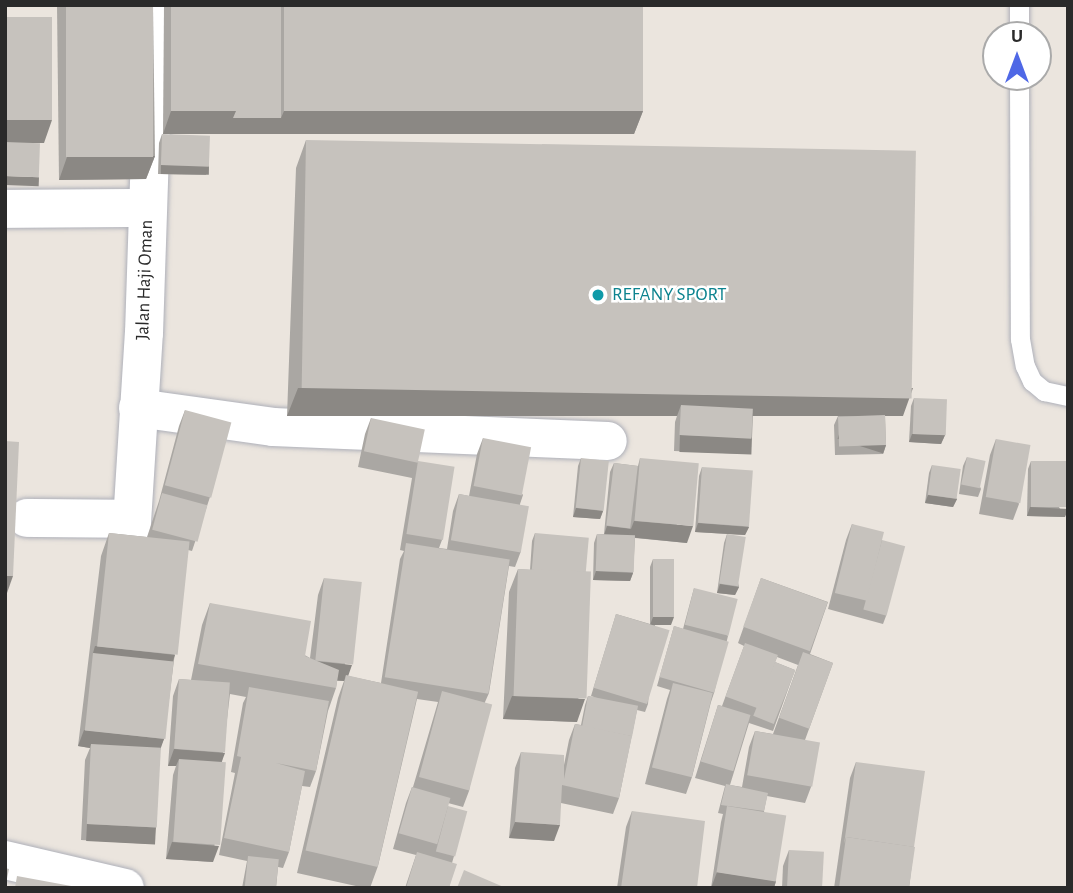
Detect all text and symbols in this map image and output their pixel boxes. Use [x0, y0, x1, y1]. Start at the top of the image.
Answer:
north arrow [982, 21, 1052, 91]
text: U [1011, 27, 1023, 46]
street label: Jalan Haji Oman [132, 219, 158, 341]
place label: REFANY SPORT [612, 284, 727, 306]
marker: REFANY SPORT [590, 287, 606, 303]

